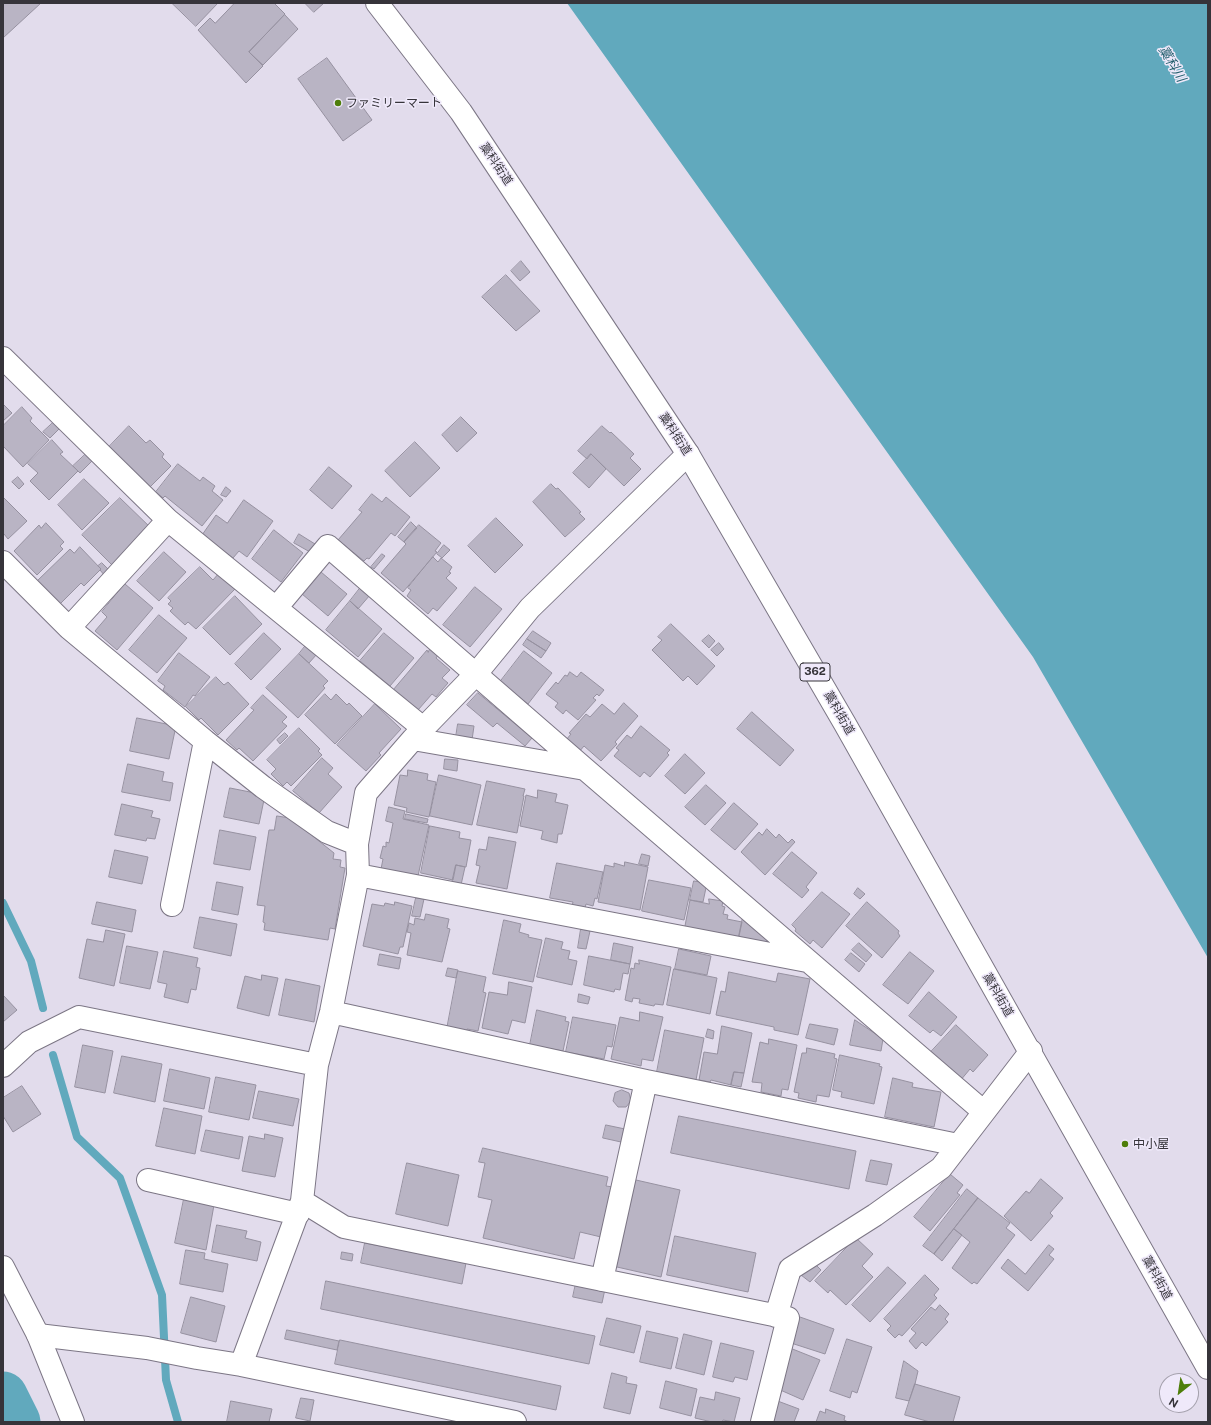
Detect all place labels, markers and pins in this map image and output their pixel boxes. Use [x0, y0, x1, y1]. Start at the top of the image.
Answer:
place label: ファミリーマート [346, 96, 442, 110]
marker: ファミリーマート [333, 98, 343, 108]
place label: 中小屋 [1133, 1137, 1169, 1151]
marker: 中小屋 [1120, 1139, 1130, 1149]

